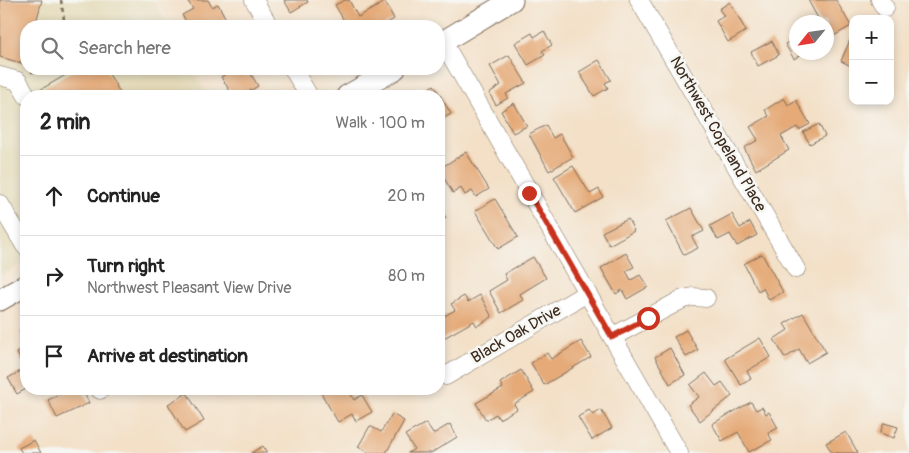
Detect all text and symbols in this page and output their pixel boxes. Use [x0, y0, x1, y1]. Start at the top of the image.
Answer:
north arrow [789, 15, 834, 60]
map controls [849, 15, 894, 105]
button: + [849, 15, 894, 60]
search box [20, 20, 445, 75]
icon: search [38, 34, 66, 62]
text: Search here [78, 36, 171, 60]
street label: Northwest Copeland Place [665, 53, 771, 215]
button: − [849, 60, 894, 105]
text: 2 min [40, 109, 90, 136]
text: Walk · 100 m [336, 113, 425, 133]
icon: ahead [40, 182, 68, 210]
route end [518, 182, 541, 205]
text: Continue [87, 184, 160, 208]
text: 20 m [387, 186, 425, 206]
text: Turn right [87, 254, 165, 278]
icon: right [40, 262, 68, 290]
text: 80 m [388, 266, 425, 286]
text: Northwest Pleasant View Drive [87, 278, 291, 298]
street label: Black Oak Drive [467, 300, 565, 368]
route start [637, 307, 660, 330]
icon: arrive [40, 342, 68, 370]
text: Arrive at destination [87, 344, 248, 368]

